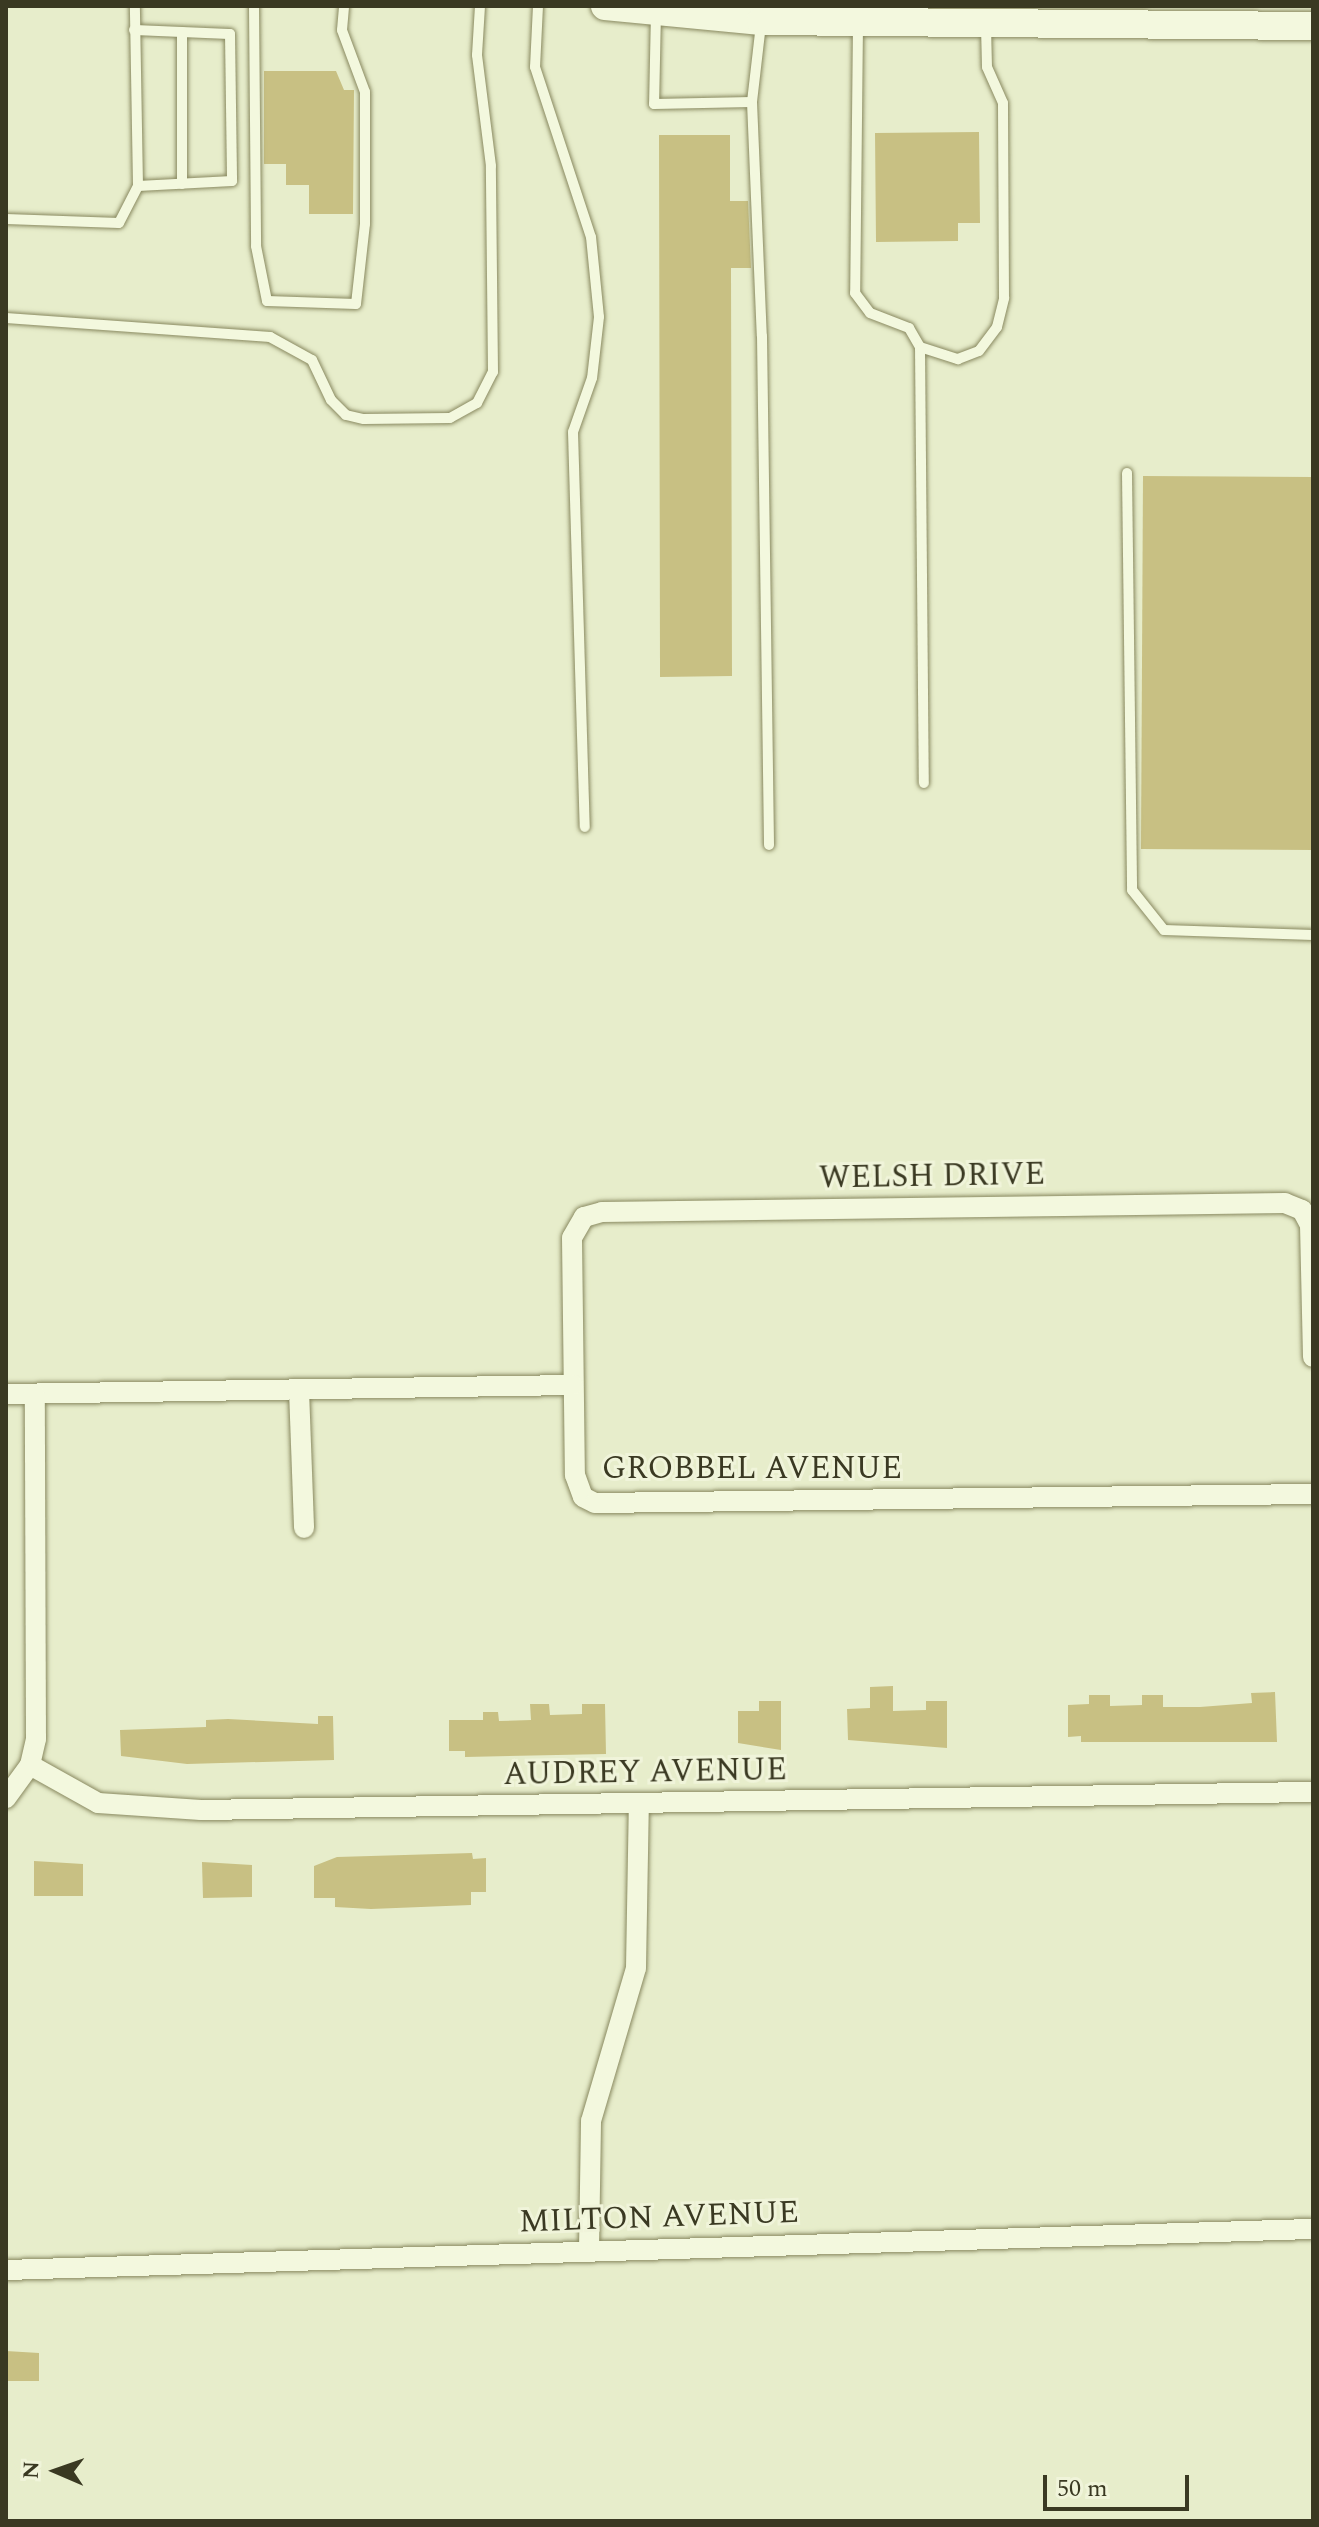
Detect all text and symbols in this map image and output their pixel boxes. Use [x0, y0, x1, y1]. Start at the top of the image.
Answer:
street label: WELSH DRIVE [818, 1156, 1046, 1198]
street label: GROBBEL AVENUE [602, 1450, 902, 1488]
street label: AUDREY AVENUE [503, 1751, 787, 1795]
street label: MILTON AVENUE [518, 2194, 800, 2242]
north arrow [16, 2431, 96, 2511]
scale bar [1047, 2459, 1193, 2509]
text: N [15, 2461, 48, 2480]
text: 50 m [1057, 2471, 1108, 2507]

